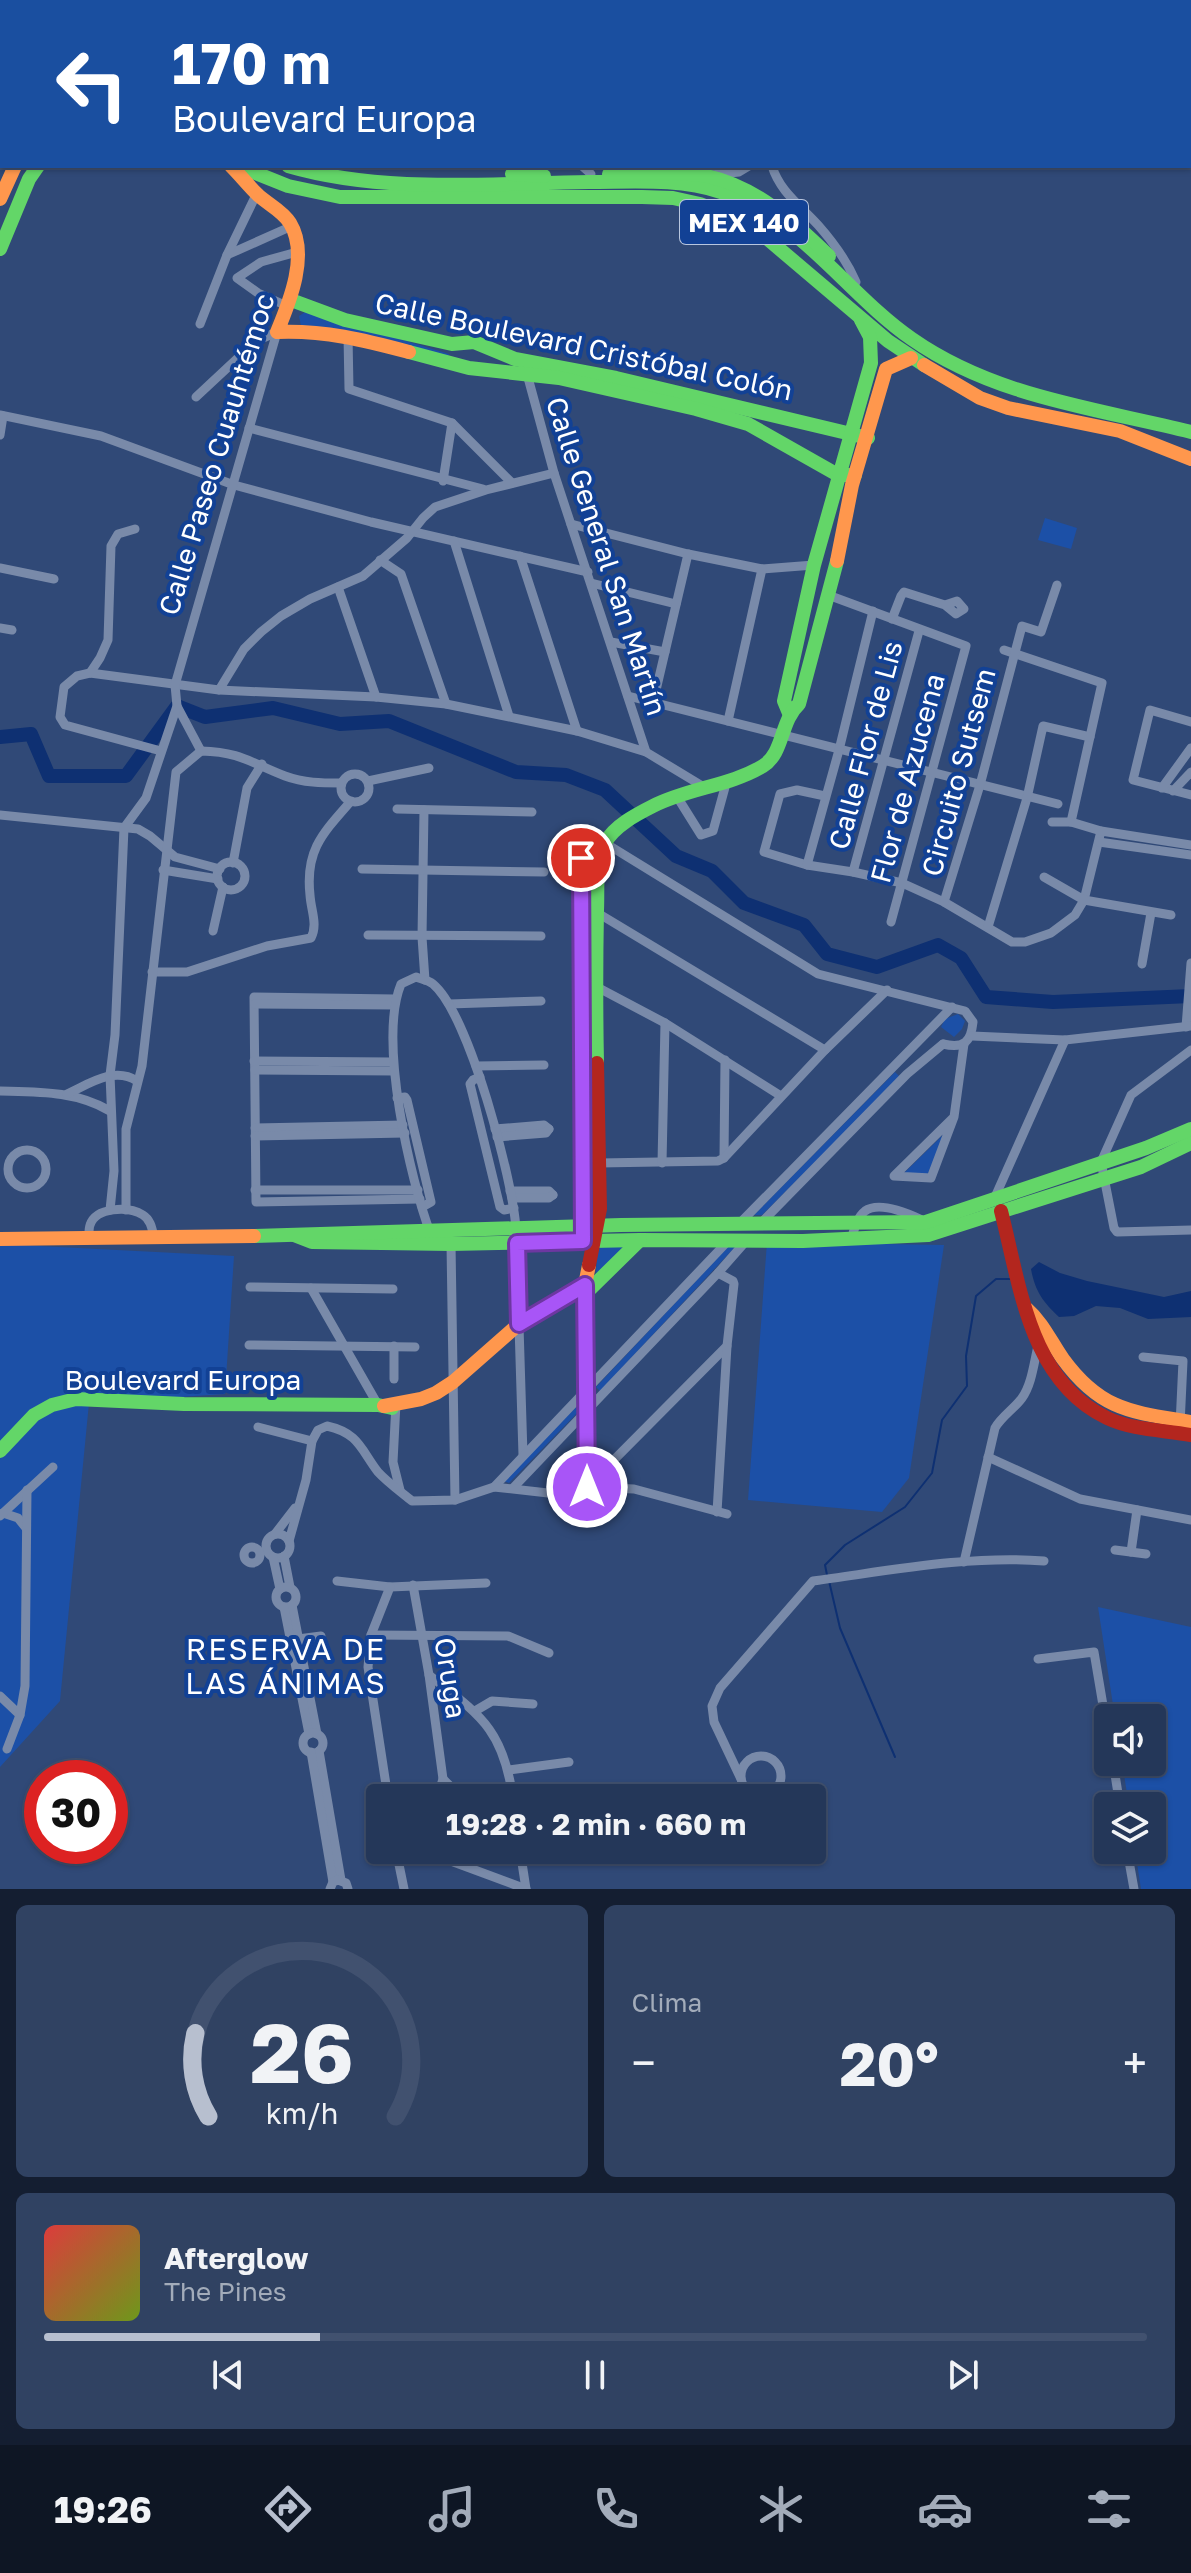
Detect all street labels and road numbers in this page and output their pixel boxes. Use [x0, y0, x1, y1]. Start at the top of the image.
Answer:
road number: MEX 140 [680, 200, 808, 244]
street label: Calle Boulevard Cristóbal Colón [372, 286, 796, 406]
street label: Calle Paseo Cuauhtémoc [151, 289, 281, 619]
street label: Calle General San Martín [540, 393, 674, 719]
street label: Calle Flor de Lis [821, 637, 909, 853]
street label: Circuito Sutsem [914, 664, 1002, 880]
street label: Flor de Azucena [863, 670, 951, 886]
street label: Boulevard Europa [65, 1363, 301, 1396]
street label: Oruga [428, 1635, 474, 1721]

